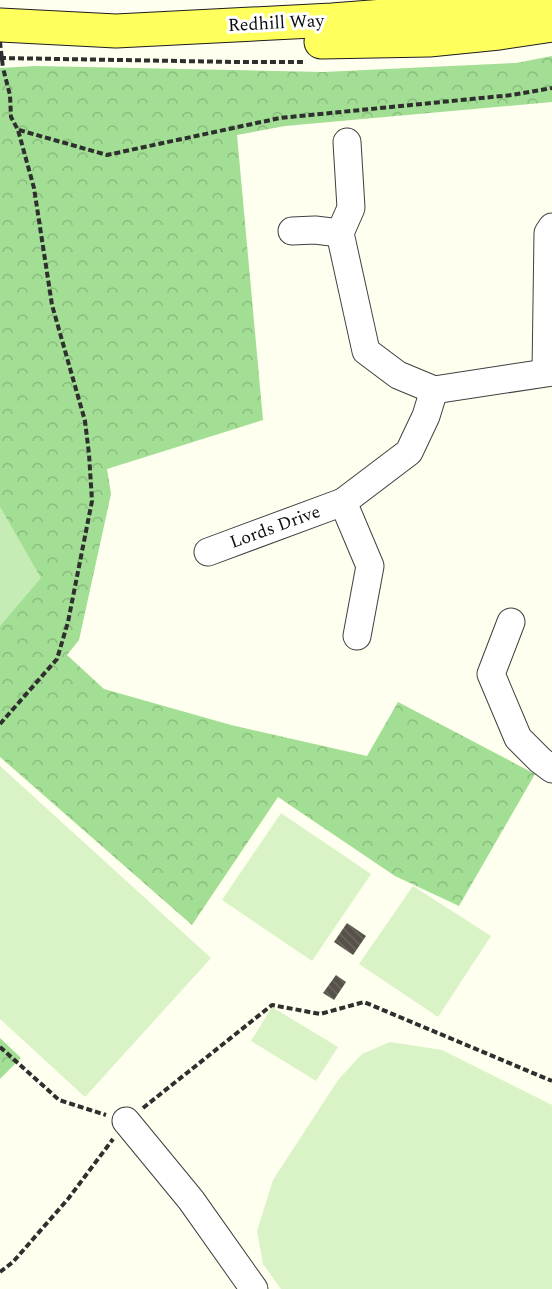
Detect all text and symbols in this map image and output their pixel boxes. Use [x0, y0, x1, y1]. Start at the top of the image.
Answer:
street label: Redhill Way [227, 7, 326, 39]
street label: Lords Drive [226, 498, 324, 556]

